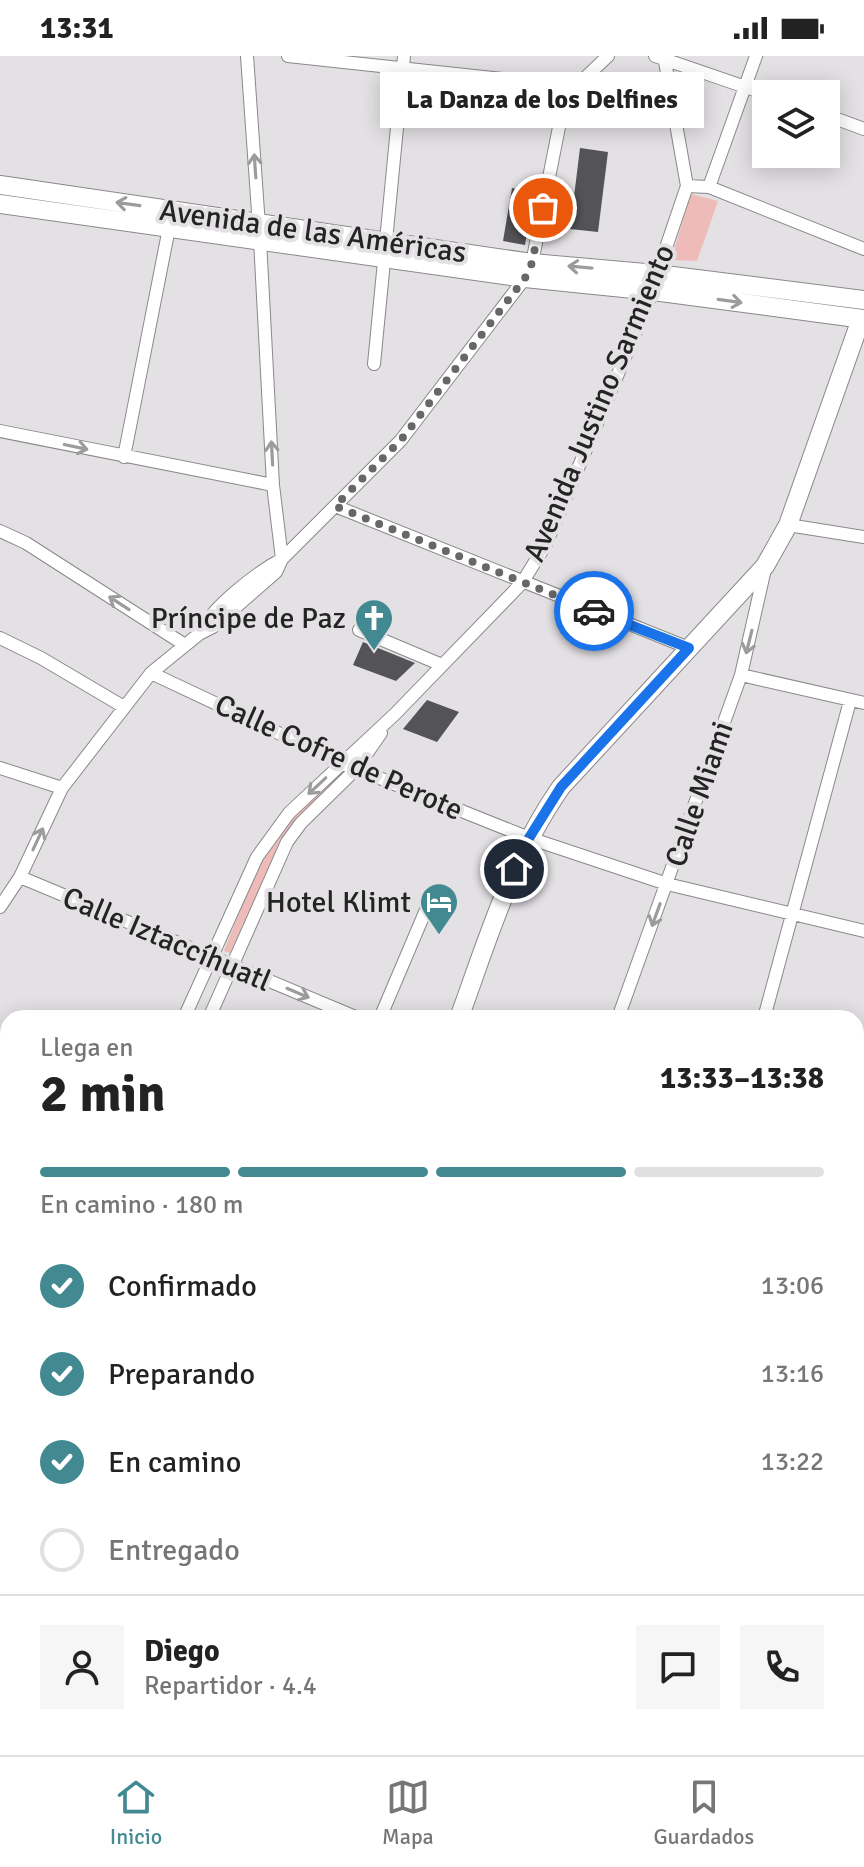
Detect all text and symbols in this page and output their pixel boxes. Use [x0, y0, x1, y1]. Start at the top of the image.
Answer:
text: 13:31 [40, 10, 114, 47]
callout: La Danza de los Delfines [381, 72, 705, 128]
map controls [752, 80, 840, 168]
button: layers [752, 80, 840, 168]
text: La Danza de los Delfines [406, 84, 678, 116]
one-way arrow [247, 153, 262, 180]
pin [509, 174, 577, 242]
icon: bag [521, 186, 565, 230]
street label: Avenida de las Américas [157, 192, 469, 271]
one-way arrow [116, 196, 141, 211]
street label: Avenida Justino Sarmiento [516, 239, 683, 567]
one-way arrow [567, 260, 594, 275]
one-way arrow [717, 294, 742, 309]
one-way arrow [63, 440, 89, 455]
one-way arrow [264, 440, 279, 467]
courier [554, 571, 634, 651]
icon: car [572, 589, 616, 633]
one-way arrow [109, 595, 131, 612]
church icon: Príncipe de Paz [353, 597, 395, 652]
place label: Príncipe de Paz [151, 600, 346, 637]
one-way arrow [740, 629, 755, 655]
street label: Calle Cofre de Perote [209, 686, 468, 829]
street label: Calle Miami [657, 717, 742, 872]
one-way arrow [307, 777, 327, 796]
one-way arrow [31, 828, 46, 852]
pin [480, 835, 548, 903]
icon: home [492, 847, 536, 891]
street label: Calle Iztaccíhuatl [57, 879, 277, 1000]
hotel icon: Hotel Klimt [418, 881, 460, 936]
place label: Hotel Klimt [266, 884, 411, 921]
one-way arrow [648, 902, 662, 927]
one-way arrow [285, 987, 310, 1002]
text: Llega en [40, 1032, 134, 1064]
text: 13:33–13:38 [660, 1060, 824, 1097]
text: 2 min [40, 1062, 166, 1126]
text: En camino · 180 m [40, 1189, 243, 1221]
icon: check [40, 1264, 84, 1308]
text: Confirmado [108, 1268, 257, 1305]
text: 13:06 [761, 1270, 824, 1302]
icon: check [40, 1352, 84, 1396]
text: Preparando [108, 1356, 255, 1393]
text: 13:16 [761, 1358, 824, 1390]
icon: check [40, 1440, 84, 1484]
text: En camino [108, 1444, 241, 1481]
text: 13:22 [761, 1446, 824, 1478]
text: Entregado [108, 1532, 240, 1569]
button: person [40, 1625, 124, 1709]
button: chat [636, 1625, 720, 1709]
button: phone [740, 1625, 824, 1709]
text: Diego [144, 1633, 220, 1670]
text: Repartidor · 4.4 [144, 1670, 317, 1702]
tab: Inicio [110, 1775, 162, 1850]
tab: Mapa [382, 1775, 434, 1850]
tab: Guardados [653, 1775, 754, 1850]

